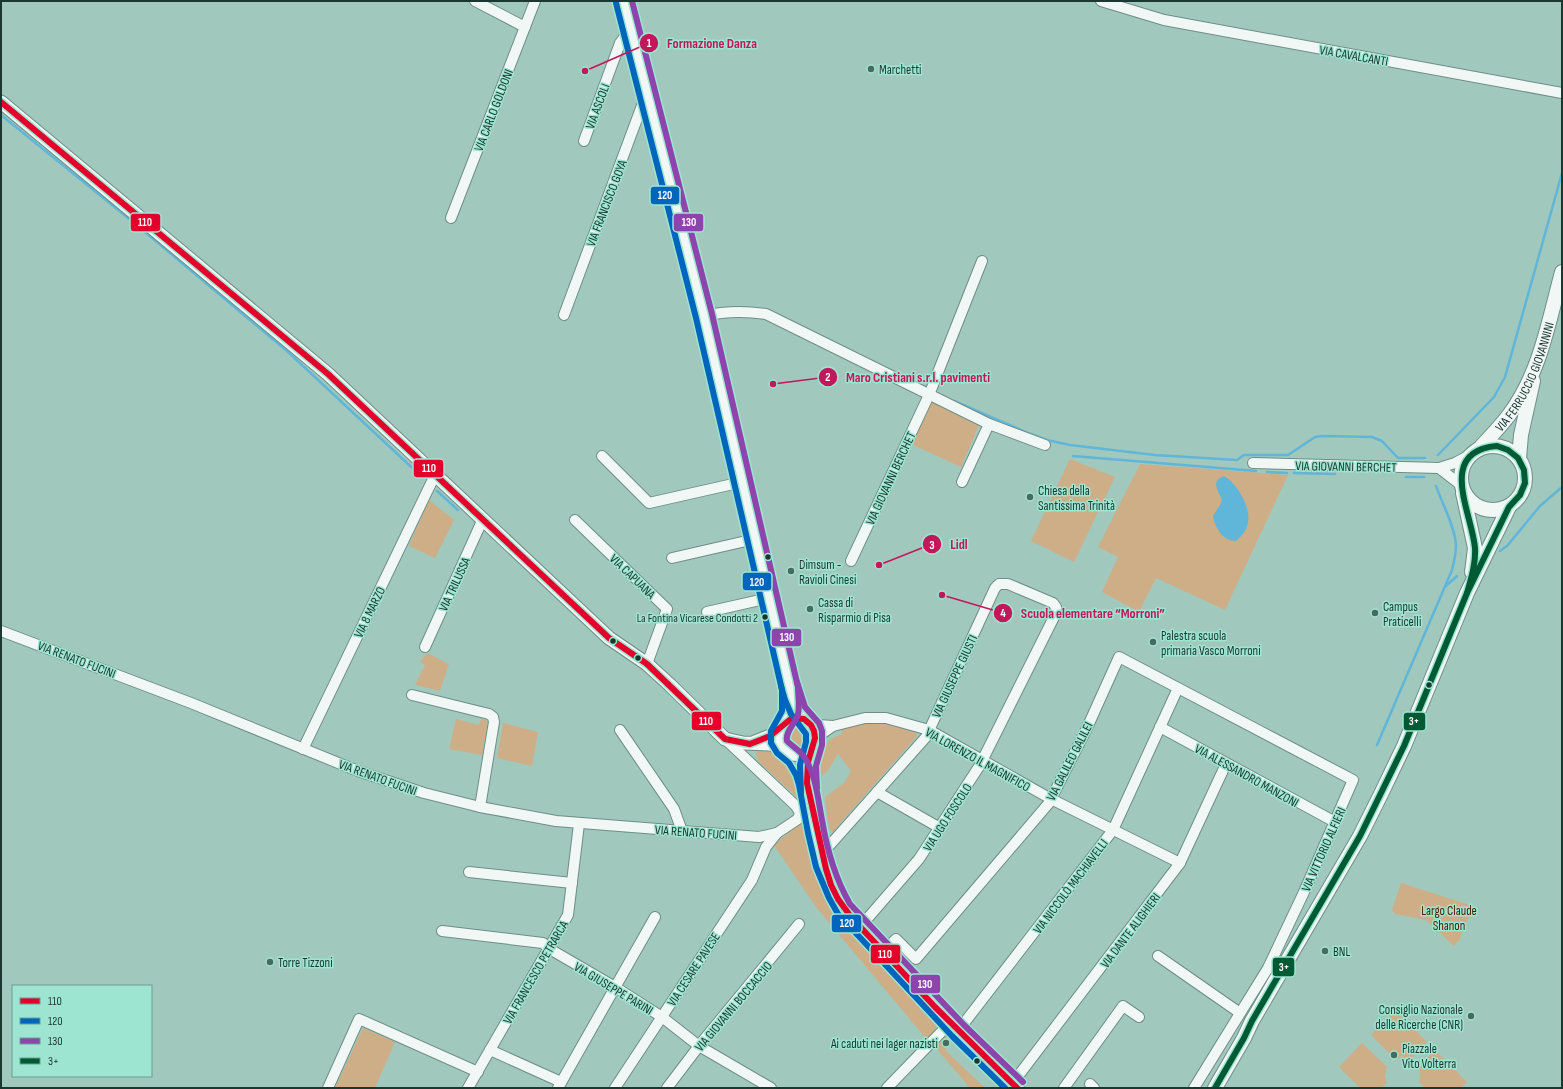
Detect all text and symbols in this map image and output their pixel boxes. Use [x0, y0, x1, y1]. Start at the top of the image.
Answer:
callout: Formazione Danza [639, 30, 765, 56]
text: Formazione Danza [667, 35, 757, 52]
text: 1 [647, 36, 652, 51]
street label: VIA CAVALCANTI [1318, 42, 1390, 70]
place label: Marchetti [879, 62, 922, 78]
marker: Marchetti [866, 64, 876, 74]
street label: VIA CARLO GOLDONI [471, 67, 517, 154]
street label: VIA ASCOLI [582, 81, 614, 131]
street label: VIA FRANCISCO GOYA [583, 157, 631, 249]
line badge: 120 [650, 186, 680, 205]
text: 120 [658, 189, 672, 202]
line badge: 110 [130, 213, 161, 232]
line badge: 130 [673, 213, 704, 232]
text: 110 [138, 216, 152, 229]
text: 130 [682, 216, 696, 229]
street label: VIA FERRUCCIO GIOVANNINI [1492, 320, 1558, 435]
callout: Maro Cristiani s.r.l. pavimenti [818, 364, 998, 390]
text: Maro Cristiani s.r.l. pavimenti [846, 369, 990, 386]
text: 2 [825, 370, 831, 385]
street label: VIA GIOVANNI BERCHET [862, 429, 920, 528]
street label: VIA GIOVANNI BERCHET [1295, 458, 1397, 476]
line badge: 110 [413, 459, 444, 478]
text: 110 [422, 462, 436, 475]
place label: Chiesa della Santissima Trinità [1038, 483, 1115, 514]
marker: Chiesa della Santissima Trinità [1025, 492, 1035, 502]
callout: Lidl [922, 531, 976, 557]
text: Lidl [950, 536, 968, 553]
text: 3 [929, 538, 935, 553]
street label: VIA CAPUANA [606, 551, 659, 603]
unlabelled marker [763, 552, 773, 562]
street label: VIA TRILUSSA [435, 555, 474, 614]
place label: Dimsum - Ravioli Cinesi [799, 557, 856, 588]
marker: Dimsum - Ravioli Cinesi [786, 566, 796, 576]
line badge: 120 [742, 572, 772, 591]
text: 120 [750, 576, 764, 589]
street label: VIA 8 MARZO [351, 584, 389, 641]
place label: Cassa di Risparmio di Pisa [818, 595, 891, 626]
place label: Campus Praticelli [1383, 599, 1421, 630]
callout: Scuola elementare “Morroni” [993, 600, 1174, 626]
marker: Cassa di Risparmio di Pisa [805, 604, 815, 614]
text: Scuola elementare “Morroni” [1021, 605, 1165, 622]
text: 4 [1000, 606, 1006, 621]
marker: Campus Praticelli [1370, 608, 1380, 618]
place label: La Fontina Vicarese Condotti 2 [637, 611, 758, 626]
marker: La Fontina Vicarese Condotti 2 [760, 612, 770, 622]
line badge: 130 [771, 628, 802, 647]
place label: Palestra scuola primaria Vasco Morroni [1161, 628, 1261, 659]
text: 130 [780, 631, 794, 644]
street label: VIA GIUSEPPE GIUSTI [929, 632, 981, 721]
unlabelled marker [608, 636, 618, 646]
marker: Palestra scuola primaria Vasco Morroni [1148, 637, 1158, 647]
street label: VIA RENATO FUCINI [35, 638, 118, 682]
unlabelled marker [633, 653, 643, 663]
unlabelled marker [1424, 680, 1434, 690]
line badge: 110 [691, 711, 722, 731]
line badge: 3+ [1403, 712, 1426, 731]
text: 110 [699, 715, 713, 728]
text: 3+ [1409, 715, 1419, 728]
street label: VIA GALILEO GALILEI [1043, 719, 1097, 804]
street label: VIA LORENZO IL MAGNIFICO [922, 724, 1033, 795]
street label: VIA ALESSANDRO MANZONI [1192, 741, 1301, 811]
street label: VIA RENATO FUCINI [336, 756, 419, 800]
street label: VIA UGO FOSCOLO [920, 780, 976, 855]
street label: VIA VITTORIO ALFIERI [1298, 805, 1350, 894]
street label: VIA RENATO FUCINI [654, 822, 738, 844]
street label: VIA NICCOLÒ MACHIAVELLI [1030, 836, 1112, 937]
street label: VIA DANTE ALIGHIERI [1097, 890, 1164, 971]
park label: Largo Claude Shanon [1421, 903, 1477, 934]
line badge: 120 [831, 914, 862, 933]
text: 120 [840, 917, 854, 930]
street label: VIA FRANCESCO PETRARCA [500, 918, 572, 1027]
street label: VIA CESARE PAVESE [664, 930, 724, 1009]
line badge: 110 [870, 944, 901, 964]
place label: BNL [1333, 944, 1350, 960]
marker: BNL [1320, 946, 1330, 956]
text: 110 [878, 948, 892, 961]
place label: Torre Tizzoni [278, 955, 333, 971]
marker: Torre Tizzoni [265, 957, 275, 967]
line badge: 3+ [1272, 957, 1295, 977]
street label: VIA GIOVANNI BOCCACCIO [692, 958, 776, 1055]
street label: VIA GIUSEPPE PARINI [571, 959, 656, 1019]
text: 3+ [1279, 961, 1289, 974]
line badge: 130 [910, 974, 941, 994]
text: 130 [918, 978, 932, 991]
legend [12, 985, 152, 1077]
text: 110 [48, 994, 62, 1009]
place label: Consiglio Nazionale delle Ricerche (CNR) [1375, 1002, 1463, 1033]
marker: Consiglio Nazionale delle Ricerche (CNR) [1466, 1011, 1476, 1021]
text: 120 [48, 1014, 63, 1029]
text: 130 [48, 1034, 63, 1049]
place label: Ai caduti nei lager nazisti [830, 1036, 938, 1052]
marker: Ai caduti nei lager nazisti [941, 1038, 951, 1048]
place label: Piazzale Vito Volterra [1402, 1041, 1456, 1072]
marker: Piazzale Vito Volterra [1389, 1050, 1399, 1060]
text: 3+ [48, 1054, 59, 1069]
unlabelled marker [972, 1056, 982, 1066]

